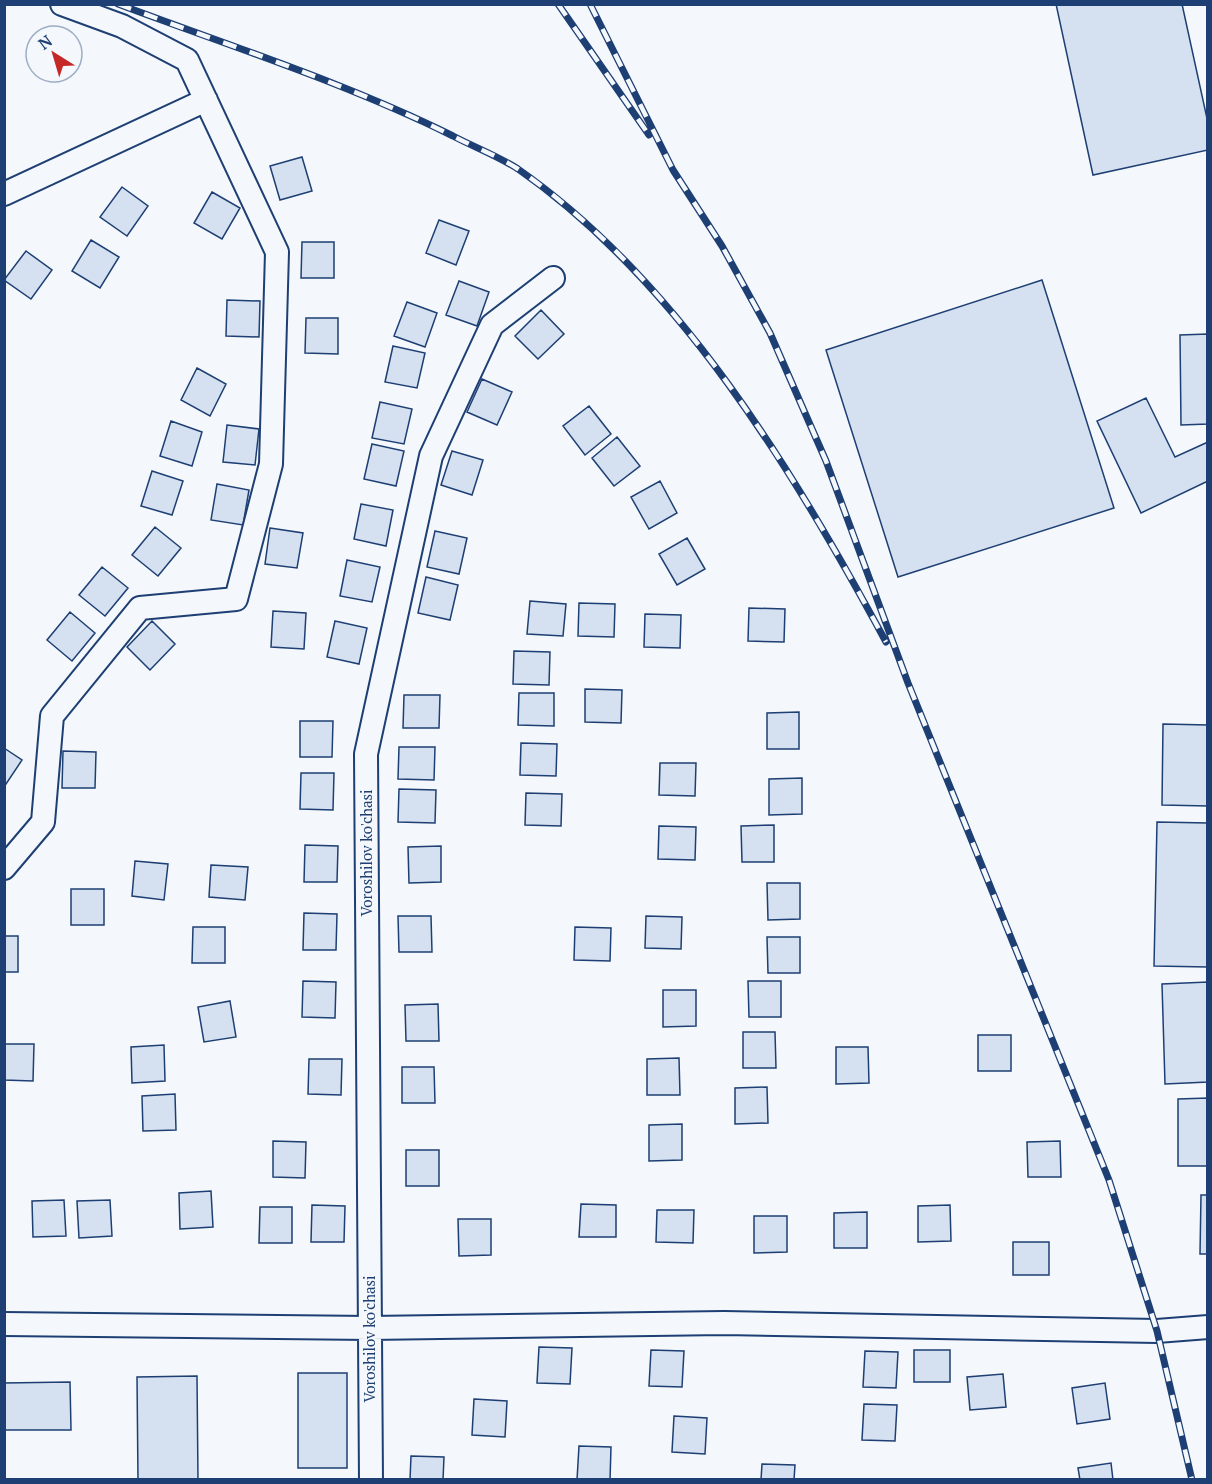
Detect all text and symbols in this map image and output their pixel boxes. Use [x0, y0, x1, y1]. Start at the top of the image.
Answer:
north arrow [24, 24, 84, 84]
text: N [34, 30, 56, 54]
street label: Voroshilov ko'chasi [356, 789, 376, 917]
street label: Voroshilov ko'chasi [359, 1275, 379, 1403]

